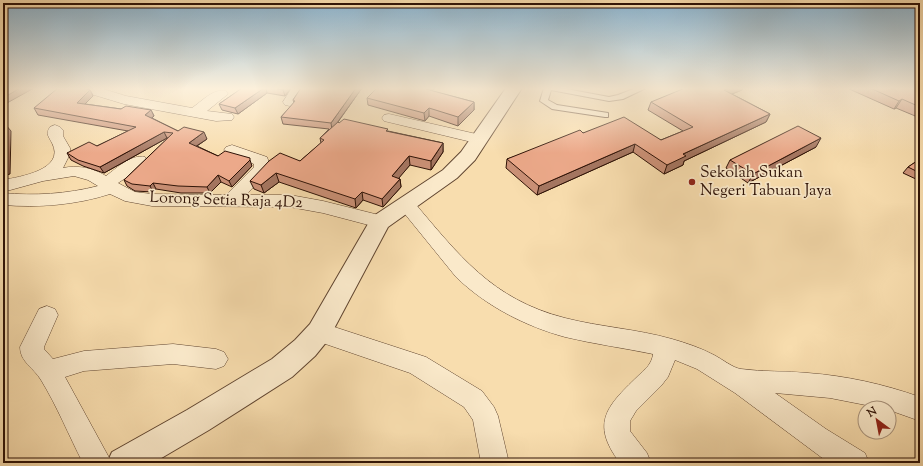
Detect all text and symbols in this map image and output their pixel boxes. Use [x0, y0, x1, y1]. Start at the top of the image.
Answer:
place label: Sekolah Sukan Negeri Tabuan Jaya [700, 162, 832, 203]
marker: Sekolah Sukan Negeri Tabuan Jaya [687, 177, 697, 187]
street label: Lorong Setia Raja 4D2 [149, 187, 304, 215]
north arrow [857, 400, 897, 440]
text: N [863, 403, 880, 422]

